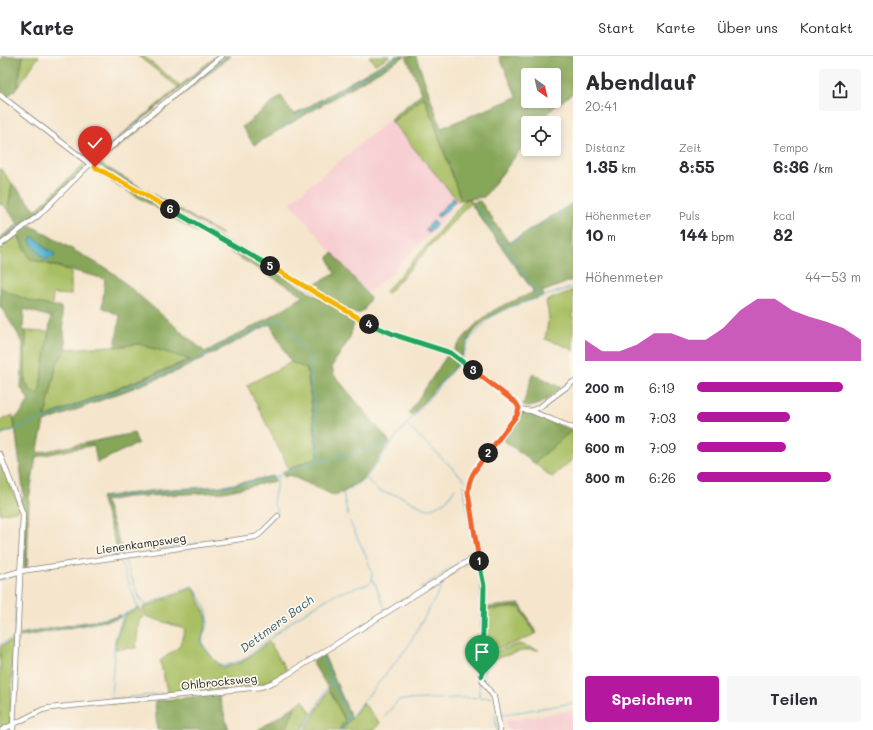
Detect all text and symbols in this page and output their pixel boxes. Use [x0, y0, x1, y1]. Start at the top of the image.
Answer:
text: Karte [20, 15, 74, 40]
text: Start [598, 18, 634, 37]
text: Karte [656, 18, 695, 37]
text: Über uns [717, 18, 778, 37]
text: Kontakt [800, 18, 853, 37]
text: Abendlauf [585, 67, 695, 96]
north arrow [521, 68, 561, 108]
map controls [521, 68, 561, 156]
button: share [819, 69, 861, 111]
text: 20:41 [585, 97, 618, 114]
button: locate [521, 116, 561, 156]
pin [78, 126, 112, 167]
icon: check [84, 132, 106, 154]
text: Distanz [585, 140, 625, 155]
text: Zeit [679, 140, 701, 155]
text: Tempo [773, 140, 808, 155]
text: 1.35 [585, 155, 618, 177]
text: 8:55 [679, 155, 715, 177]
text: 6:36 [773, 155, 809, 177]
text: km [618, 161, 636, 176]
text: /km [809, 161, 833, 176]
pin: 6 [160, 199, 180, 219]
text: 6 [167, 201, 173, 216]
text: Höhenmeter [585, 208, 651, 223]
text: Puls [679, 208, 700, 223]
text: kcal [773, 208, 795, 223]
text: 10 [585, 223, 603, 245]
text: 144 [679, 223, 708, 245]
text: 82 [773, 223, 793, 245]
text: m [603, 229, 616, 244]
text: bpm [708, 229, 734, 244]
pin: 5 [260, 256, 280, 276]
text: 5 [267, 258, 273, 273]
text: Höhenmeter [585, 268, 663, 285]
text: 44–53 m [805, 268, 861, 285]
pin: 4 [359, 314, 379, 334]
text: 4 [366, 316, 372, 331]
pin: 3 [463, 360, 483, 380]
text: 3 [470, 362, 476, 377]
text: 200 m [585, 379, 624, 396]
text: 6:19 [649, 379, 674, 396]
text: 400 m [585, 409, 625, 426]
text: 7:03 [649, 409, 676, 426]
text: 600 m [585, 439, 625, 456]
text: 7:09 [649, 439, 676, 456]
pin: 2 [478, 443, 498, 463]
text: 2 [485, 445, 491, 460]
text: 800 m [585, 469, 625, 486]
text: 6:26 [649, 469, 676, 486]
street label: Lienenkampsweg [95, 530, 187, 557]
pin: 1 [469, 551, 489, 571]
text: 1 [477, 553, 481, 568]
water label: Dettmers Bach [236, 591, 317, 655]
pin [465, 635, 499, 676]
icon: arrive [471, 641, 493, 663]
street label: Ohlbrocksweg [180, 670, 258, 693]
button: Speichern [585, 676, 719, 722]
button: Teilen [727, 676, 861, 722]

